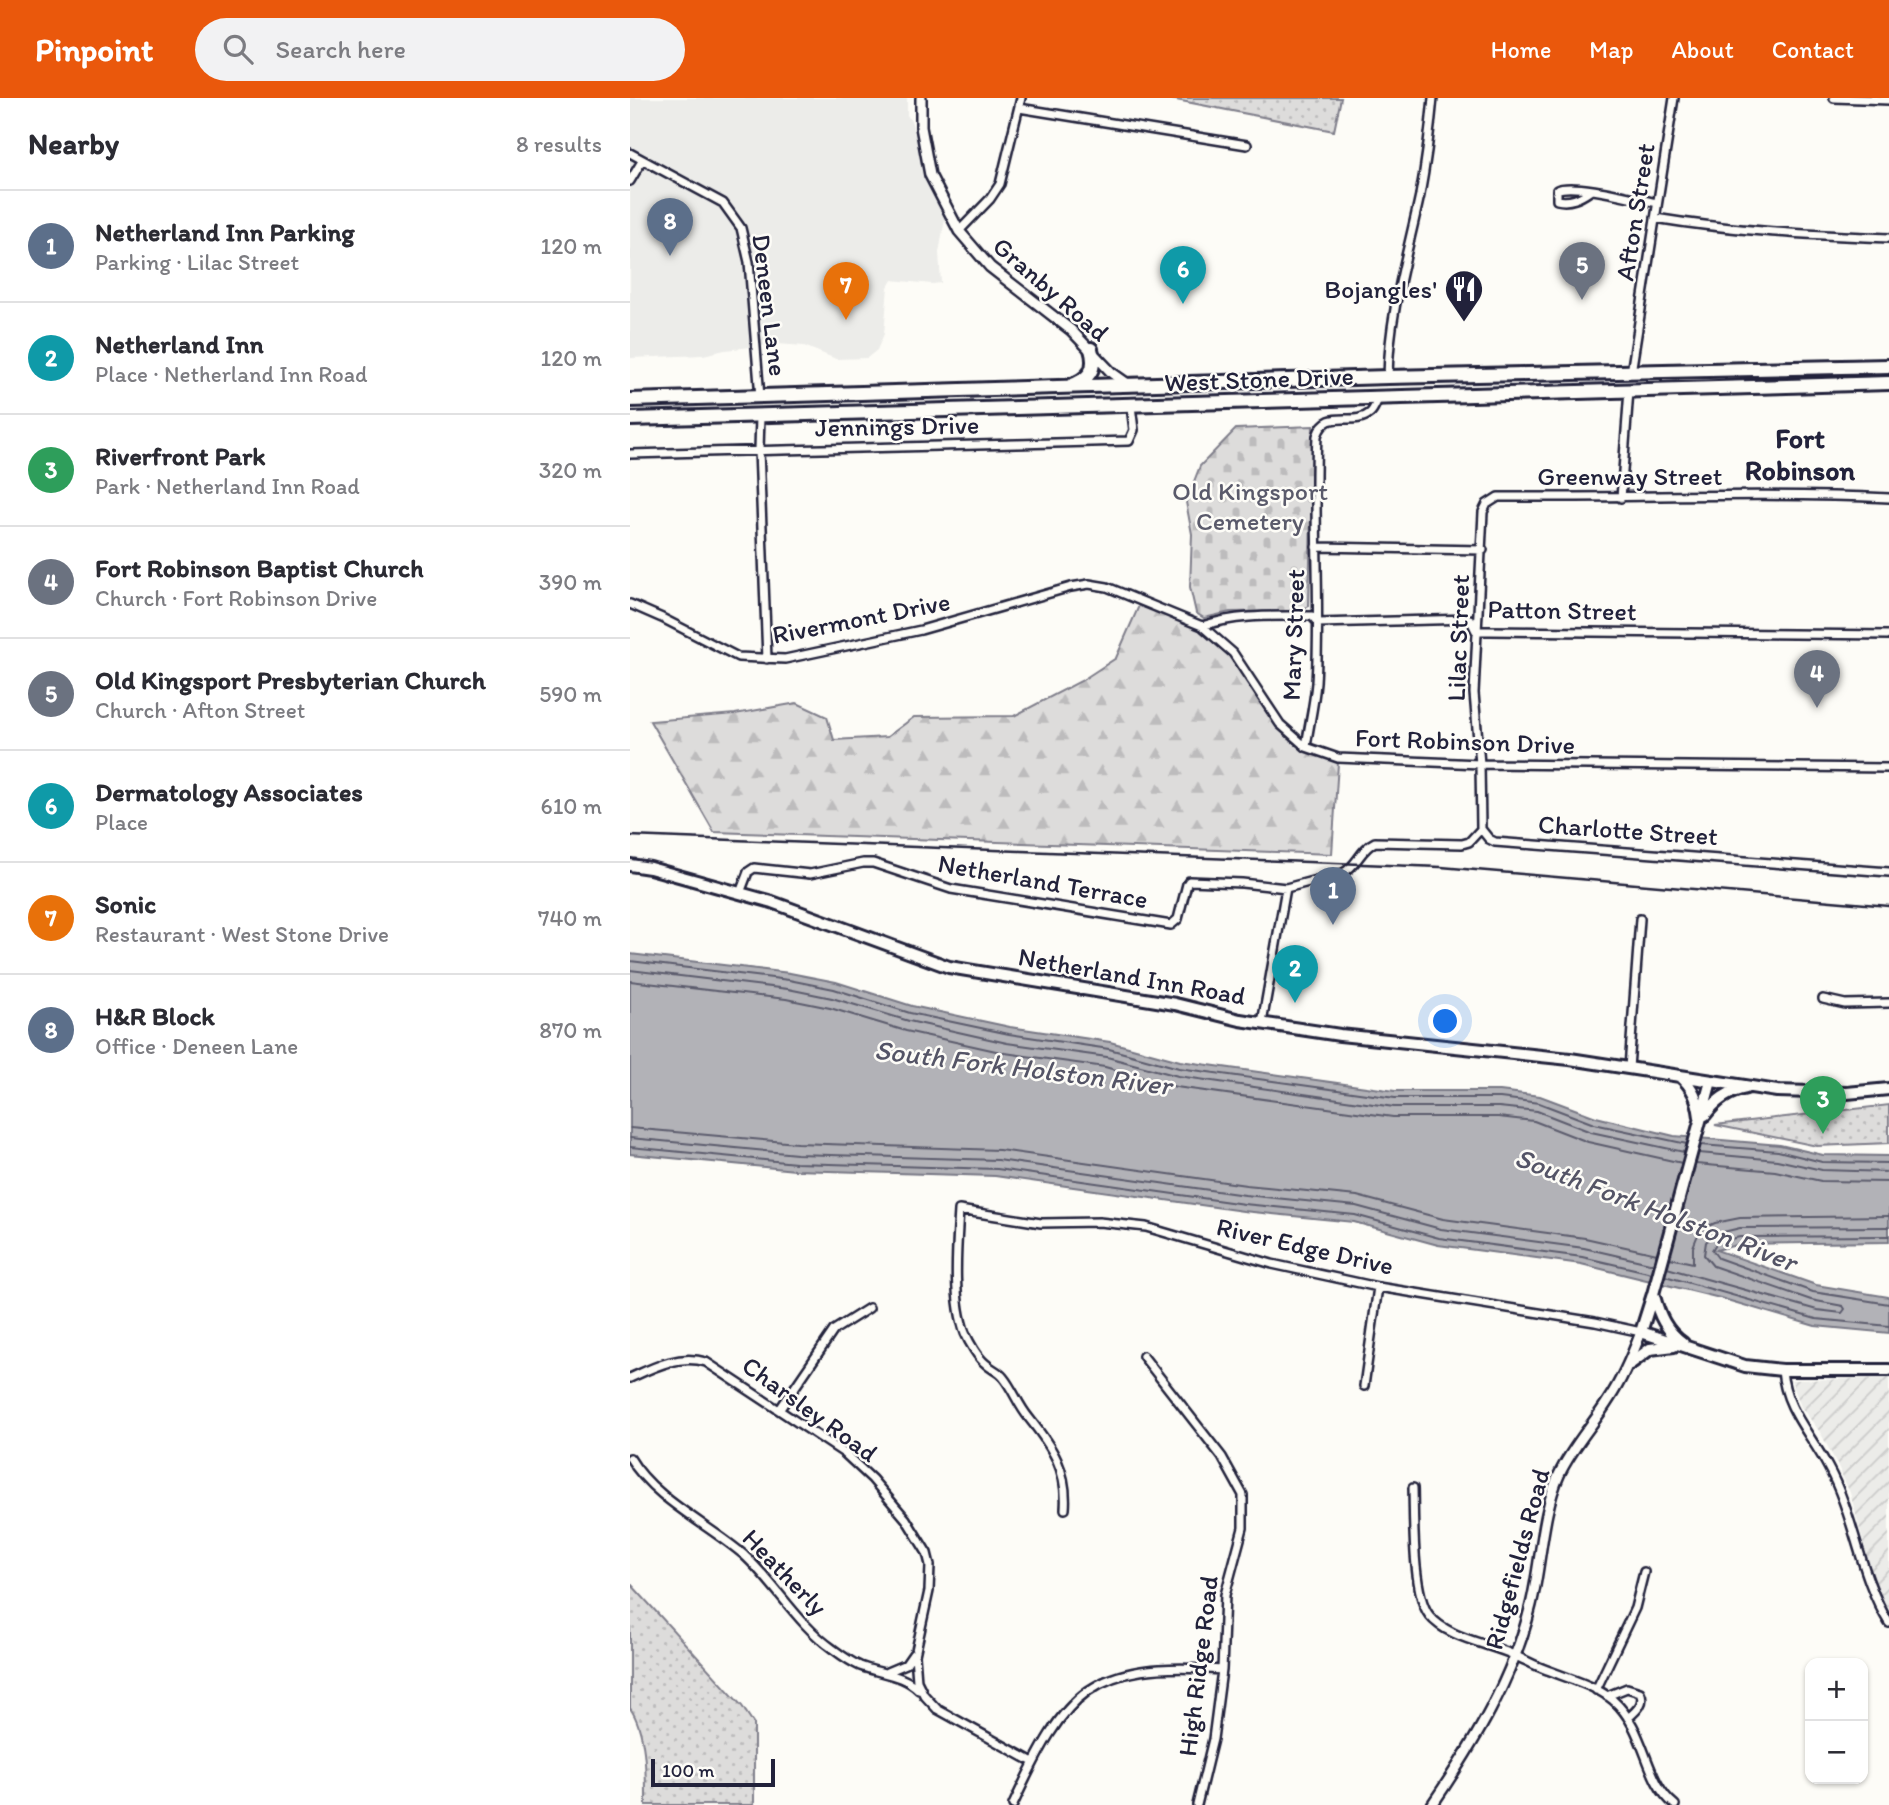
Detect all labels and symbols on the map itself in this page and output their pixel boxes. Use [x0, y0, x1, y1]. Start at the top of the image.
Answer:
street label: Afton Street [1608, 141, 1662, 283]
pin: 8 [647, 198, 693, 256]
street label: Granby Road [986, 230, 1116, 348]
street label: Deneen Lane [745, 232, 795, 378]
pin: 5 [1559, 242, 1605, 300]
pin: 6 [1160, 246, 1206, 304]
pin: 7 [823, 262, 869, 320]
restaurant icon: Bojangles' [1443, 268, 1485, 323]
place label: Bojangles' [1324, 273, 1437, 305]
street label: West Stone Drive [1164, 360, 1354, 398]
street label: Jennings Drive [815, 409, 979, 443]
district label: Fort Robinson [1745, 421, 1855, 487]
street label: Greenway Street [1537, 460, 1723, 492]
park label: Old Kingsport Cemetery [1172, 475, 1328, 537]
street label: Mary Street [1275, 568, 1311, 701]
street label: Lilac Street [1440, 574, 1476, 702]
street label: Rivermont Drive [769, 585, 953, 651]
street label: Patton Street [1487, 593, 1637, 627]
pin: 4 [1794, 650, 1840, 708]
street label: Fort Robinson Drive [1354, 721, 1576, 761]
street label: Charlotte Street [1537, 808, 1719, 852]
street label: Netherland Terrace [936, 847, 1150, 915]
pin: 1 [1310, 867, 1356, 925]
street label: Netherland Inn Road [1016, 940, 1248, 1012]
pin: 2 [1272, 945, 1318, 1003]
your location [1428, 1004, 1462, 1038]
water label: South Fork Holston River [873, 1032, 1176, 1102]
pin: 3 [1800, 1076, 1846, 1134]
water label: South Fork Holston River [1510, 1140, 1804, 1279]
street label: River Edge Drive [1213, 1210, 1397, 1282]
street label: Charsley Road [736, 1349, 884, 1469]
street label: Ridgefields Road [1477, 1465, 1557, 1653]
street label: Heatherly [736, 1522, 834, 1622]
street label: High Ridge Road [1171, 1574, 1225, 1758]
scale bar [651, 1756, 775, 1788]

